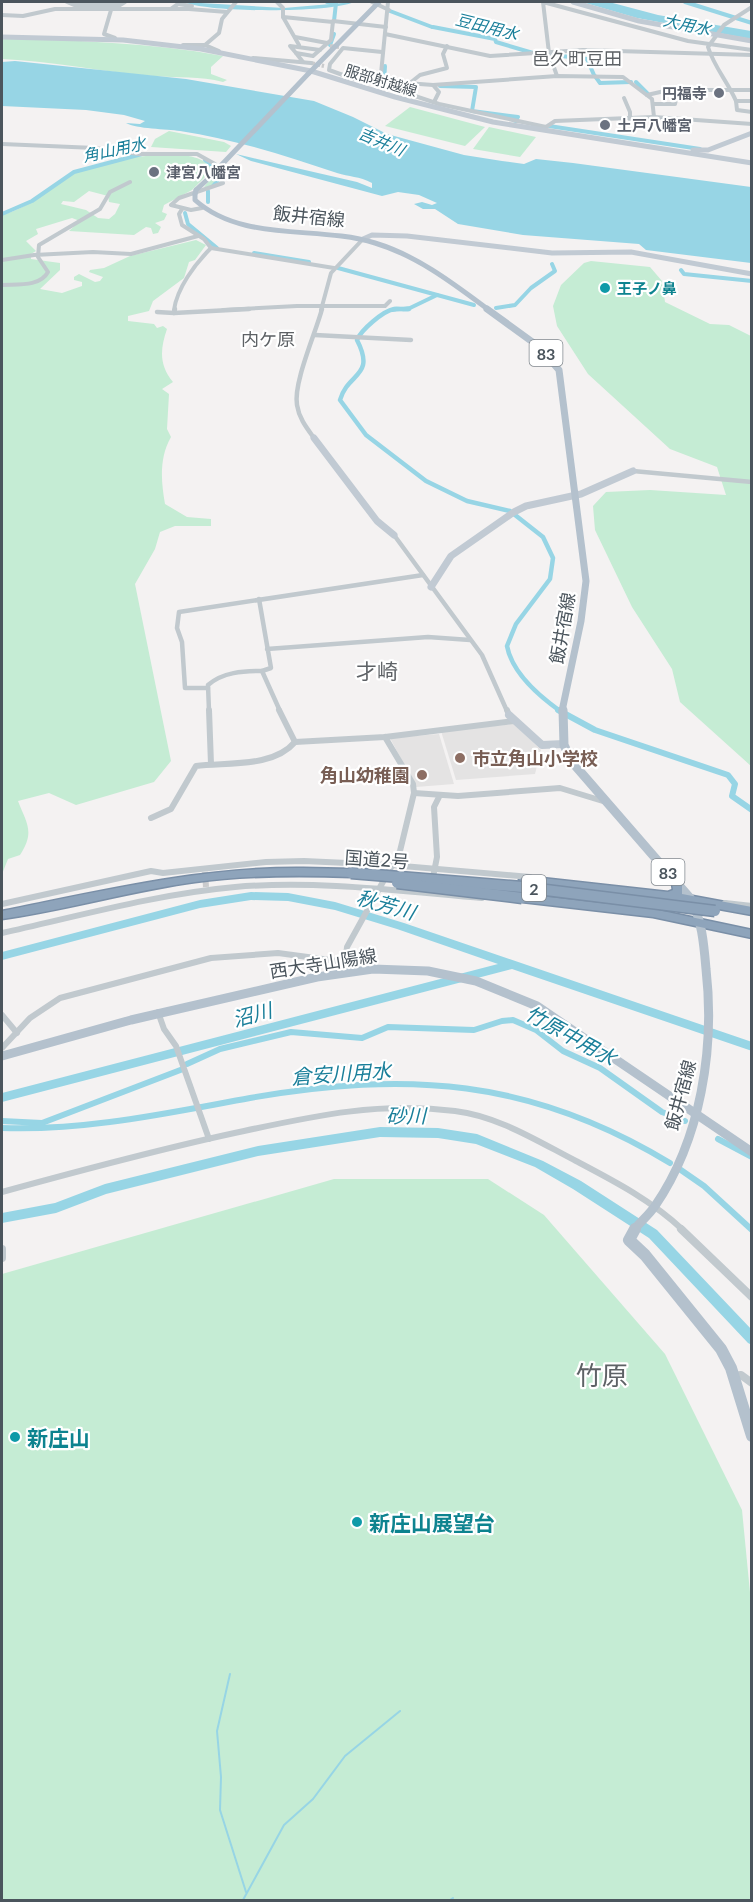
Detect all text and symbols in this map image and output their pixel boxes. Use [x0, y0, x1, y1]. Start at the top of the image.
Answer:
water label: 豆田用水 [454, 9, 522, 43]
water label: 大用水 [662, 10, 714, 39]
district label: 邑久町豆田 [532, 47, 622, 69]
street label: 服部射越線 [342, 60, 420, 100]
place label: 円福寺 [662, 84, 707, 102]
marker: 円福寺 [712, 86, 726, 100]
place label: 土戸八幡宮 [617, 116, 692, 134]
marker: 土戸八幡宮 [598, 118, 612, 132]
water label: 吉井川 [356, 123, 410, 160]
water label: 角山用水 [81, 133, 149, 165]
place label: 津宮八幡宮 [166, 163, 241, 181]
marker: 津宮八幡宮 [147, 165, 161, 179]
street label: 飯井宿線 [272, 201, 346, 231]
place label: 王子ノ鼻 [617, 279, 677, 297]
marker: 王子ノ鼻 [598, 281, 612, 295]
district label: 内ケ原 [241, 328, 295, 350]
road number: 83 [530, 340, 562, 366]
street label: 飯井宿線 [545, 591, 579, 665]
district label: 才崎 [356, 658, 398, 683]
place label: 市立角山小学校 [472, 747, 598, 769]
marker: 市立角山小学校 [453, 751, 467, 765]
place label: 角山幼稚園 [320, 764, 410, 786]
marker: 角山幼稚園 [415, 768, 429, 782]
street label: 国道2号 [344, 846, 410, 872]
road number: 83 [652, 859, 684, 885]
road number: 2 [522, 875, 546, 901]
water label: 秋芳川 [354, 884, 420, 924]
street label: 西大寺山陽線 [268, 944, 378, 982]
water label: 沼川 [230, 997, 276, 1031]
water label: 竹原中用水 [521, 1000, 622, 1071]
water label: 倉安川用水 [290, 1057, 394, 1088]
street label: 飯井宿線 [660, 1057, 700, 1133]
water label: 砂川 [386, 1103, 428, 1127]
district label: 竹原 [576, 1359, 628, 1391]
place label: 新庄山 [27, 1425, 90, 1450]
marker: 新庄山 [8, 1430, 22, 1444]
place label: 新庄山展望台 [369, 1510, 495, 1535]
marker: 新庄山展望台 [350, 1515, 364, 1529]

